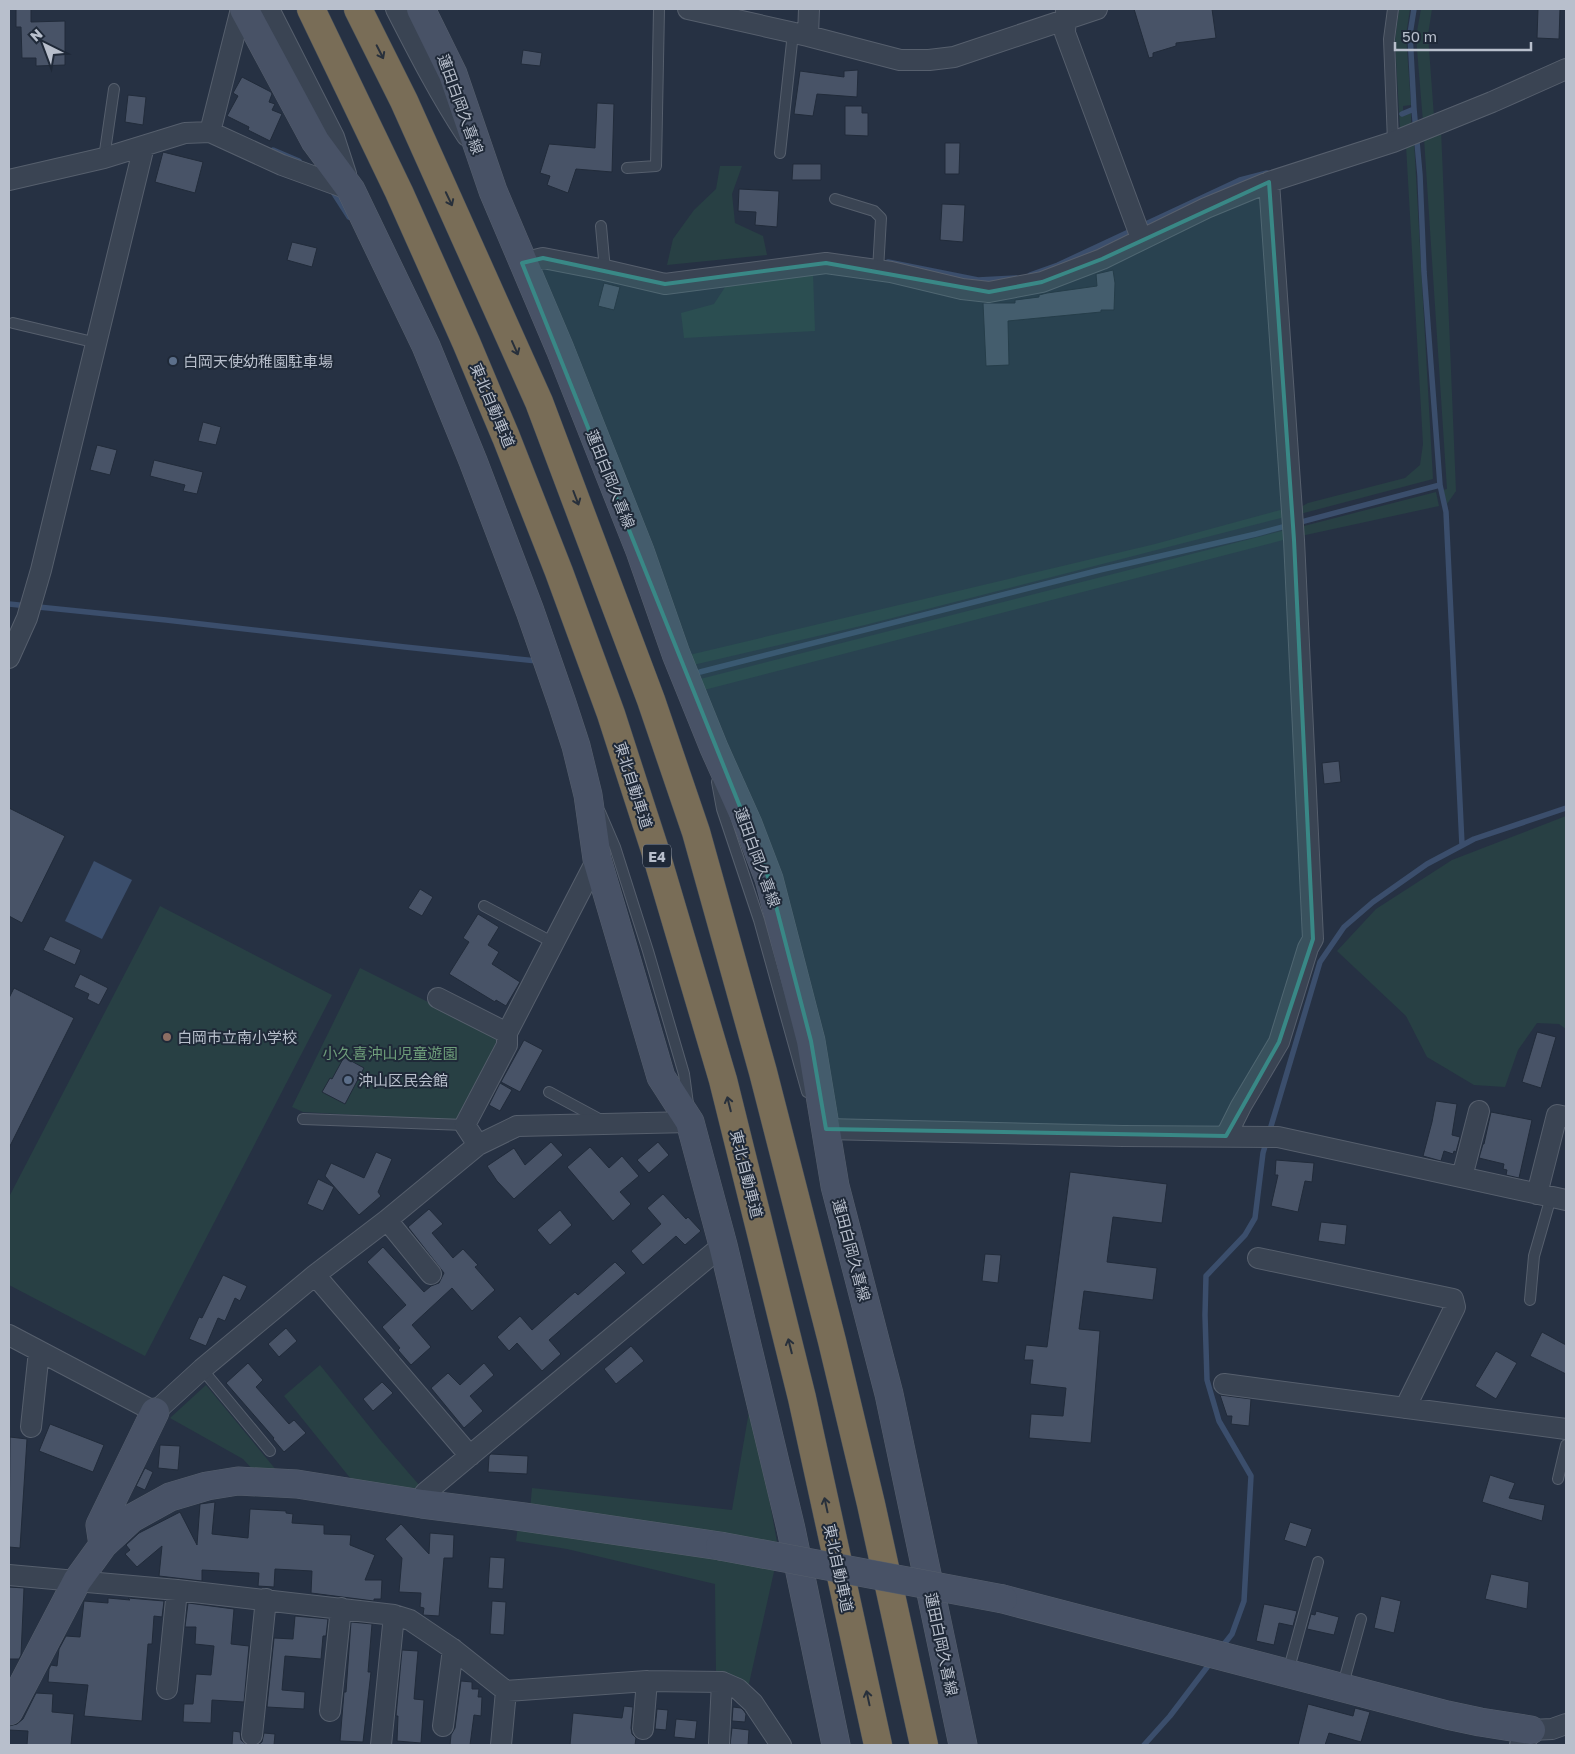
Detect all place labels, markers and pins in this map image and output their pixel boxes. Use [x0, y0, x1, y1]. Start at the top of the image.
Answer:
place label: 白岡天使幼稚園駐車場 [183, 352, 333, 370]
marker: 白岡天使幼稚園駐車場 [167, 355, 179, 367]
place label: 白岡市立南小学校 [177, 1028, 297, 1046]
marker: 白岡市立南小学校 [161, 1031, 173, 1043]
place label: 沖山区民会館 [358, 1071, 448, 1089]
marker: 沖山区民会館 [342, 1074, 354, 1086]

